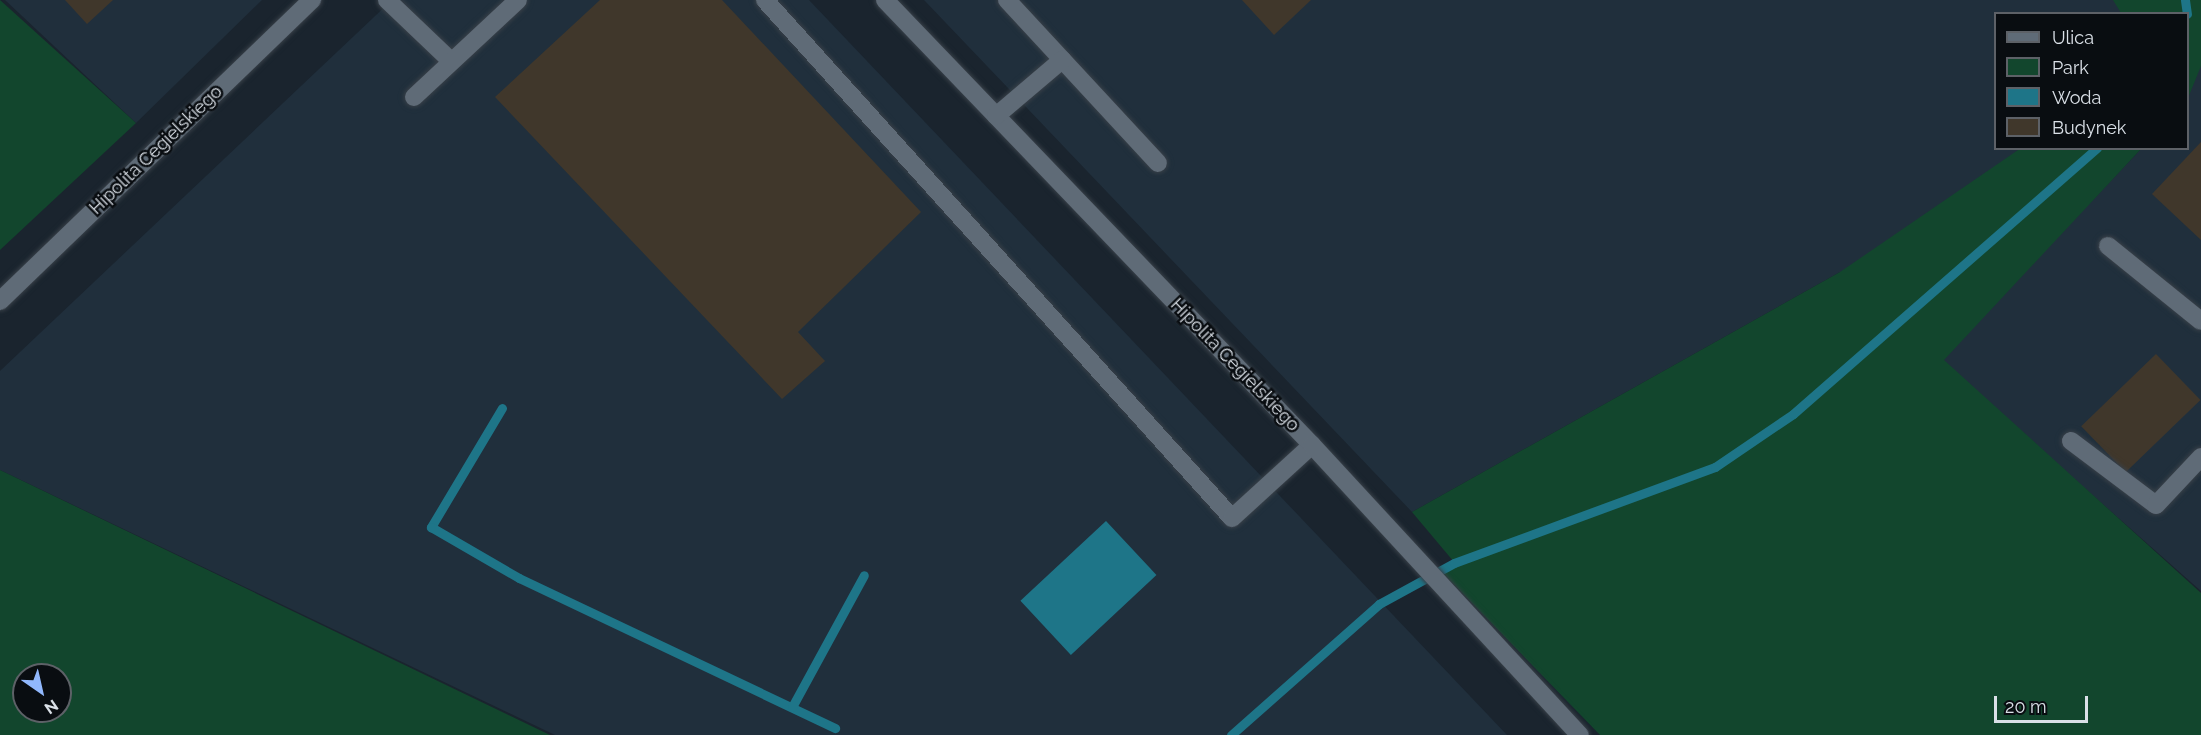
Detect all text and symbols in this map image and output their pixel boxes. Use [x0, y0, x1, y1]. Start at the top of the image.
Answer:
legend [1994, 12, 2189, 150]
text: Ulica [2052, 27, 2094, 48]
text: Park [2052, 57, 2089, 78]
street label: Hipolita Cegielskiego [85, 81, 227, 219]
text: Woda [2052, 87, 2101, 108]
text: Budynek [2052, 117, 2126, 138]
street label: Hipolita Cegielskiego [1166, 294, 1304, 436]
north arrow [12, 663, 72, 723]
scale bar [1997, 684, 2092, 722]
text: N [41, 695, 62, 718]
text: 20 m [2005, 696, 2047, 717]

